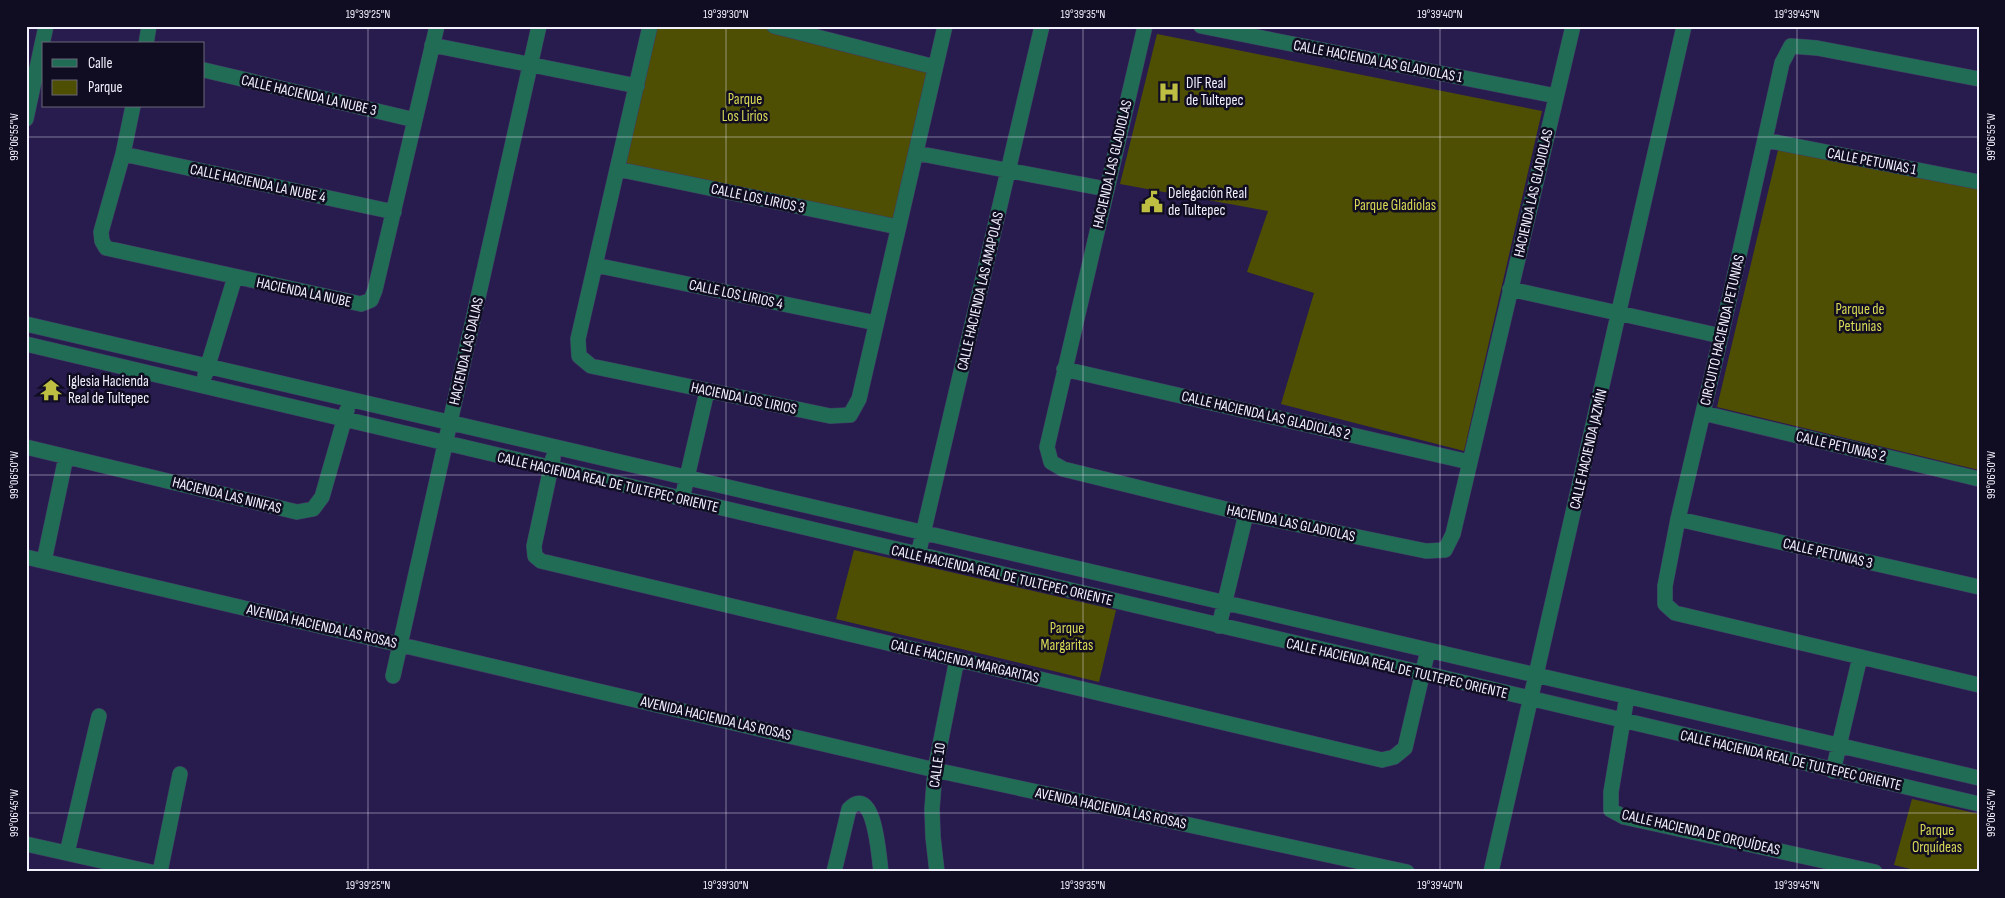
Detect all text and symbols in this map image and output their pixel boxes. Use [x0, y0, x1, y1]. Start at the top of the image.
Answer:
text: 19°39'25"N [346, 7, 390, 22]
text: 19°39'30"N [703, 7, 749, 22]
text: 19°39'35"N [1061, 7, 1105, 22]
text: 19°39'40"N [1417, 7, 1463, 22]
text: 19°39'45"N [1775, 7, 1819, 22]
street label: CALLE HACIENDA LAS GLADIOLAS 1 [1292, 36, 1465, 87]
legend [42, 42, 205, 108]
text: Calle [88, 54, 112, 73]
street label: CALLE HACIENDA LA NUBE 3 [239, 71, 379, 120]
place label: DIF Real de Tultepec [1186, 74, 1243, 110]
text: Parque [88, 78, 123, 97]
hospital icon: DIF Real de Tultepec [1156, 79, 1182, 105]
park label: Parque Los Lirios [722, 90, 768, 126]
street label: HACIENDA LAS GLADIOLAS [1089, 98, 1136, 230]
text: 99°06'55"W [7, 113, 22, 161]
text: 99°06'55"W [1984, 113, 1999, 161]
street label: HACIENDA LAS GLADIOLAS [1510, 127, 1557, 259]
street label: CALLE PETUNIAS 1 [1826, 144, 1919, 180]
street label: CALLE HACIENDA LA NUBE 4 [188, 160, 328, 207]
street label: CALLE LOS LIRIOS 3 [709, 179, 807, 218]
place label: Delegación Real de Tultepec [1168, 184, 1247, 220]
public building icon: Delegación Real de Tultepec [1139, 189, 1165, 215]
park label: Parque Gladiolas [1354, 196, 1436, 215]
street label: CALLE HACIENDA LAS AMAPOLAS [953, 210, 1008, 372]
street label: CIRCUITO HACIENDA PETUNIAS [1696, 253, 1749, 407]
street label: HACIENDA LA NUBE [255, 273, 353, 312]
street label: CALLE LOS LIRIOS 4 [687, 275, 785, 314]
street label: HACIENDA LAS DALIAS [445, 295, 488, 407]
park label: Parque de Petunias [1835, 300, 1885, 336]
place label: Iglesia Hacienda Real de Tultepec [68, 372, 149, 408]
temple icon: Iglesia Hacienda Real de Tultepec [38, 377, 64, 403]
street label: HACIENDA LOS LIRIOS [689, 378, 799, 419]
street label: CALLE HACIENDA LAS GLADIOLAS 2 [1180, 387, 1352, 444]
street label: CALLE HACIENDA JAZMÍN [1565, 387, 1612, 511]
street label: CALLE PETUNIAS 2 [1794, 427, 1888, 466]
street label: CALLE HACIENDA REAL DE TULTEPEC ORIENTE [495, 448, 720, 517]
text: 99°06'50"W [7, 451, 22, 499]
text: 99°06'50"W [1984, 451, 1999, 499]
street label: HACIENDA LAS NINFAS [170, 473, 283, 518]
street label: HACIENDA LAS GLADIOLAS [1225, 501, 1357, 546]
street label: CALLE PETUNIAS 3 [1781, 534, 1875, 573]
street label: CALLE HACIENDA REAL DE TULTEPEC ORIENTE [889, 541, 1114, 610]
street label: AVENIDA HACIENDA LAS ROSAS [244, 600, 399, 653]
park label: Parque Margaritas [1041, 619, 1093, 655]
street label: CALLE HACIENDA REAL DE TULTEPEC ORIENTE [1284, 634, 1509, 703]
street label: CALLE HACIENDA MARGARITAS [889, 635, 1041, 688]
street label: AVENIDA HACIENDA LAS ROSAS [638, 692, 793, 745]
street label: CALLE HACIENDA REAL DE TULTEPEC ORIENTE [1678, 726, 1903, 795]
street label: CALLE 10 [925, 741, 950, 789]
street label: AVENIDA HACIENDA LAS ROSAS [1033, 783, 1188, 834]
text: 99°06'45"W [7, 789, 22, 837]
text: 99°06'45"W [1984, 789, 1999, 837]
street label: CALLE HACIENDA DE ORQUÍDEAS [1620, 805, 1782, 860]
park label: Parque Orquídeas [1912, 821, 1962, 857]
text: 19°39'25"N [346, 878, 390, 893]
text: 19°39'30"N [703, 878, 749, 893]
text: 19°39'35"N [1061, 878, 1105, 893]
text: 19°39'40"N [1417, 878, 1463, 893]
text: 19°39'45"N [1775, 878, 1819, 893]

